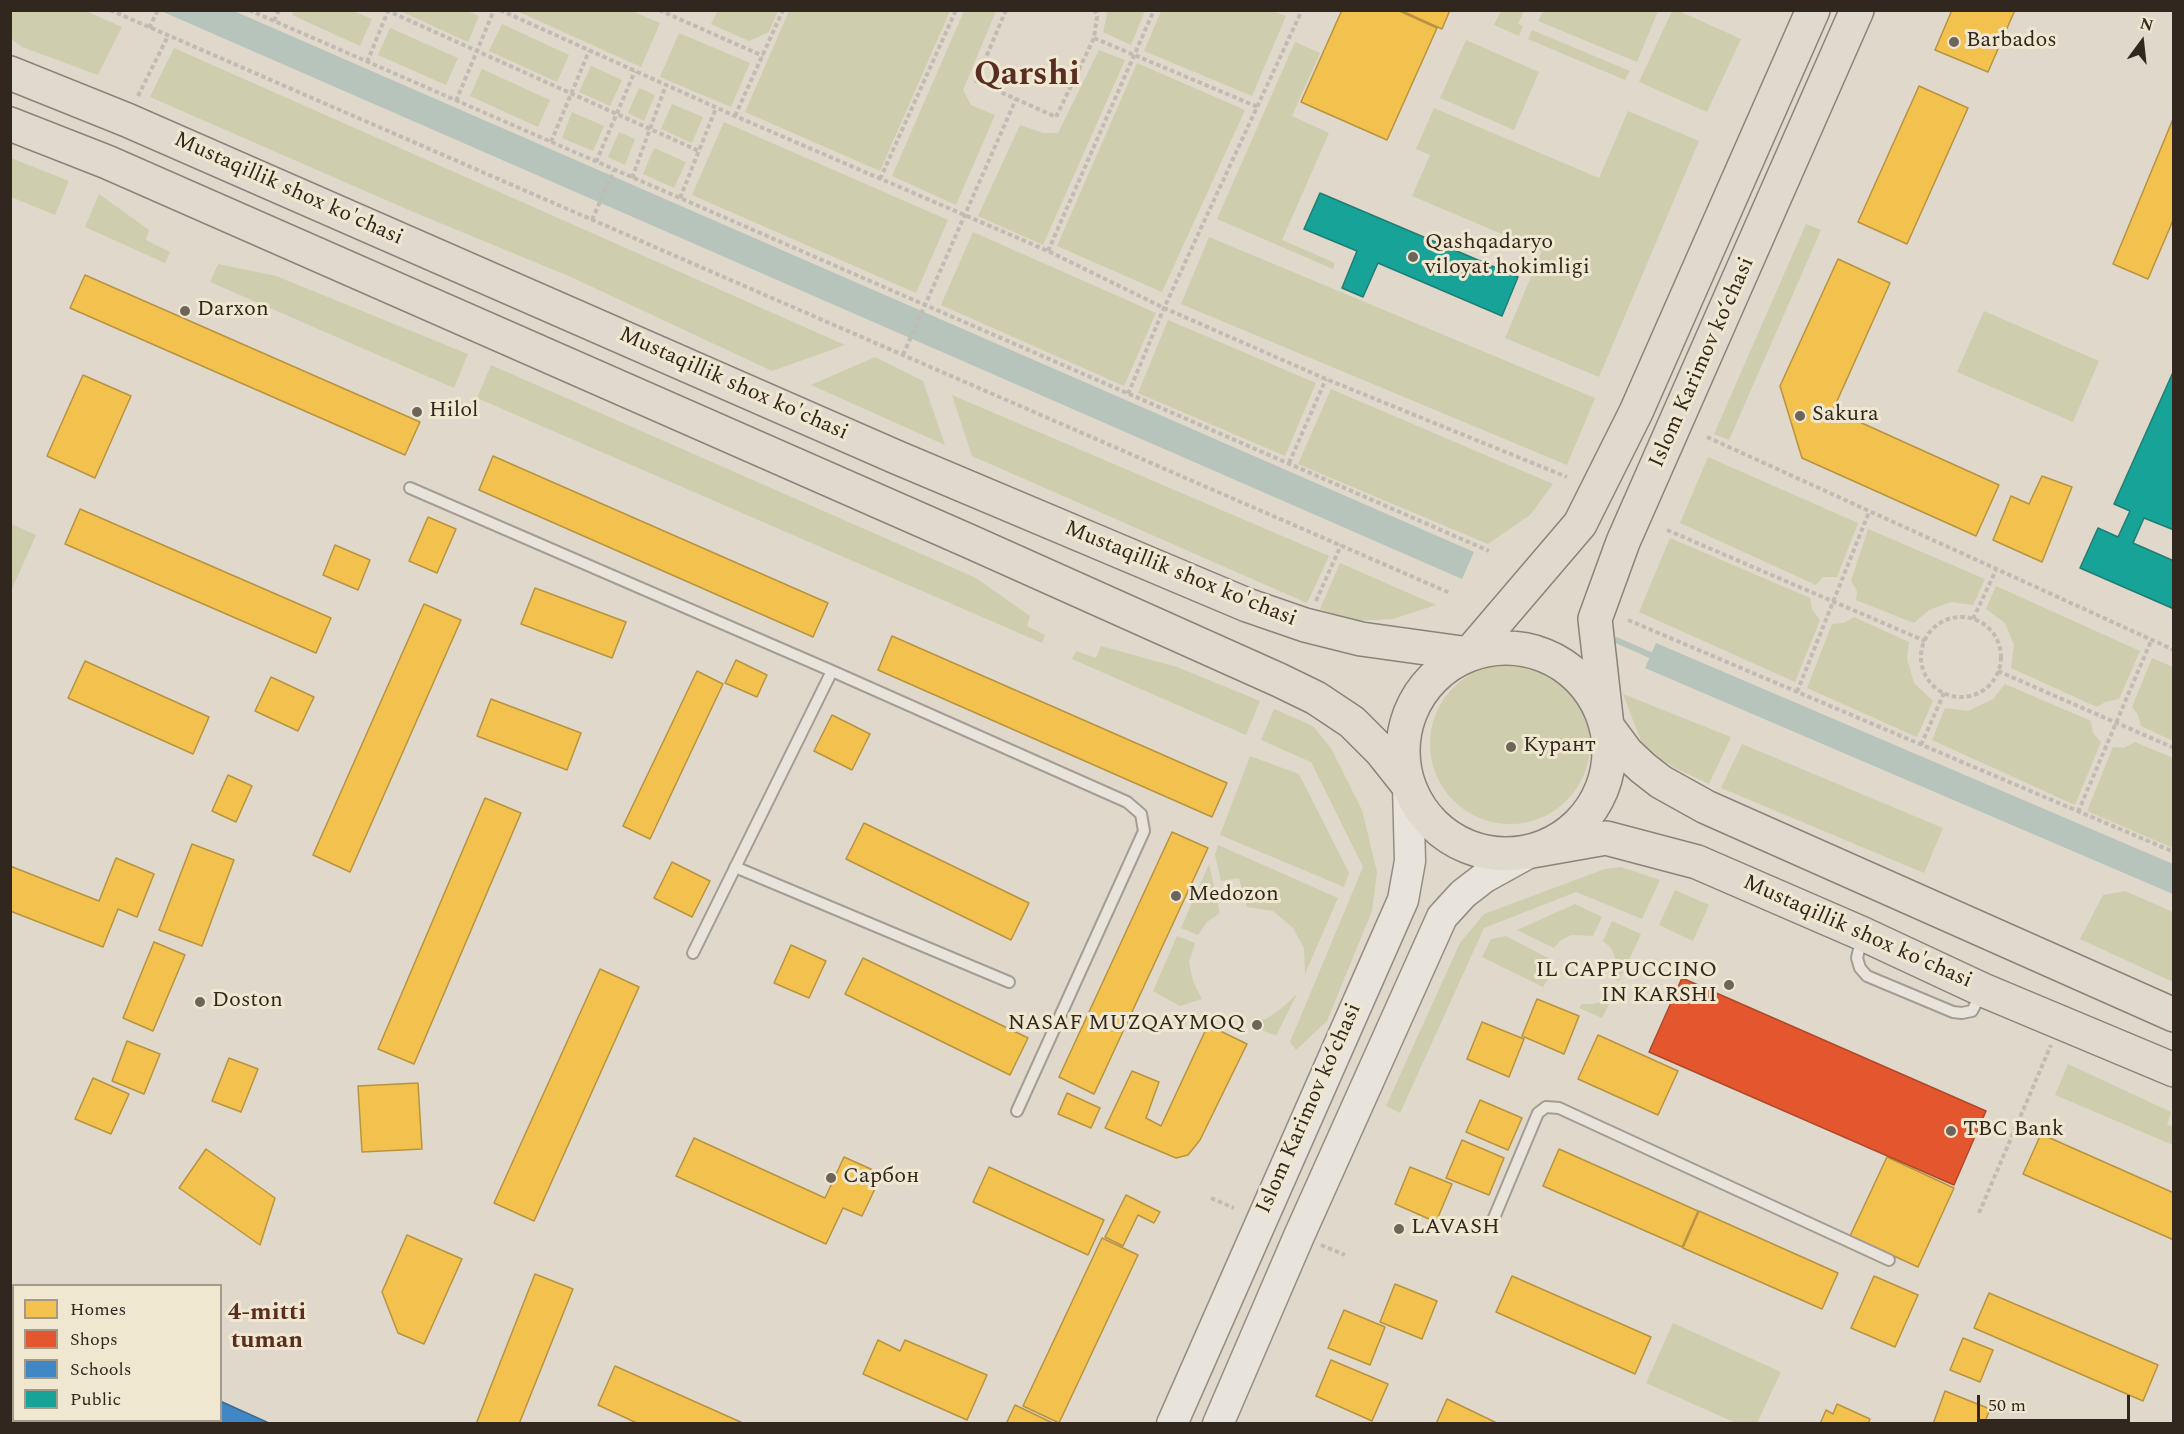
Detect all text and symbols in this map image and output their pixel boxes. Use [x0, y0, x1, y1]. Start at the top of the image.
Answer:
text: N [2137, 11, 2156, 38]
north arrow [2112, 12, 2172, 72]
place label: Barbados [1966, 29, 2057, 55]
marker: Barbados [1947, 35, 1961, 49]
district label: Qarshi [974, 57, 1080, 97]
street label: Mustaqillik shox ko'chasi [169, 128, 407, 252]
place label: Qashqadaryo viloyat hokimligi [1425, 231, 1590, 282]
marker: Qashqadaryo viloyat hokimligi [1406, 250, 1420, 264]
street label: Islom Karimov ko‘chasi [1645, 254, 1761, 472]
place label: Darxon [197, 298, 269, 324]
marker: Darxon [178, 304, 192, 318]
street label: Mustaqillik shox ko'chasi [614, 323, 852, 447]
place label: Hilol [429, 399, 479, 425]
place label: Sakura [1812, 403, 1879, 429]
marker: Hilol [410, 405, 424, 419]
marker: Sakura [1793, 409, 1807, 423]
street label: Mustaqillik shox ko'chasi [1060, 516, 1300, 634]
place label: Курант [1523, 734, 1596, 760]
marker: Курант [1504, 740, 1518, 754]
street label: Mustaqillik shox ko'chasi [1738, 871, 1976, 995]
place label: Medozon [1188, 883, 1279, 909]
marker: Medozon [1169, 889, 1183, 903]
place label: IL CAPPUCCINO IN KARSHI [1536, 959, 1717, 1010]
marker: IL CAPPUCCINO IN KARSHI [1722, 978, 1736, 992]
place label: Doston [212, 989, 283, 1015]
marker: Doston [193, 995, 207, 1009]
street label: Islom Karimov ko‘chasi [1252, 1000, 1368, 1218]
place label: NASAF MUZQAYMOQ [1008, 1012, 1245, 1038]
marker: NASAF MUZQAYMOQ [1250, 1018, 1264, 1032]
place label: TBC Bank [1963, 1118, 2064, 1144]
marker: TBC Bank [1944, 1124, 1958, 1138]
place label: Сарбон [843, 1165, 919, 1191]
marker: Сарбон [824, 1171, 838, 1185]
place label: LAVASH [1411, 1216, 1500, 1242]
marker: LAVASH [1392, 1222, 1406, 1236]
legend [12, 1284, 222, 1422]
text: Homes [70, 1296, 126, 1323]
district label: 4-mitti tuman [228, 1300, 306, 1356]
text: Shops [70, 1326, 118, 1353]
text: Schools [70, 1356, 132, 1383]
scale bar [1980, 1383, 2133, 1421]
text: Public [70, 1386, 121, 1413]
text: 50 m [1988, 1392, 2026, 1419]

